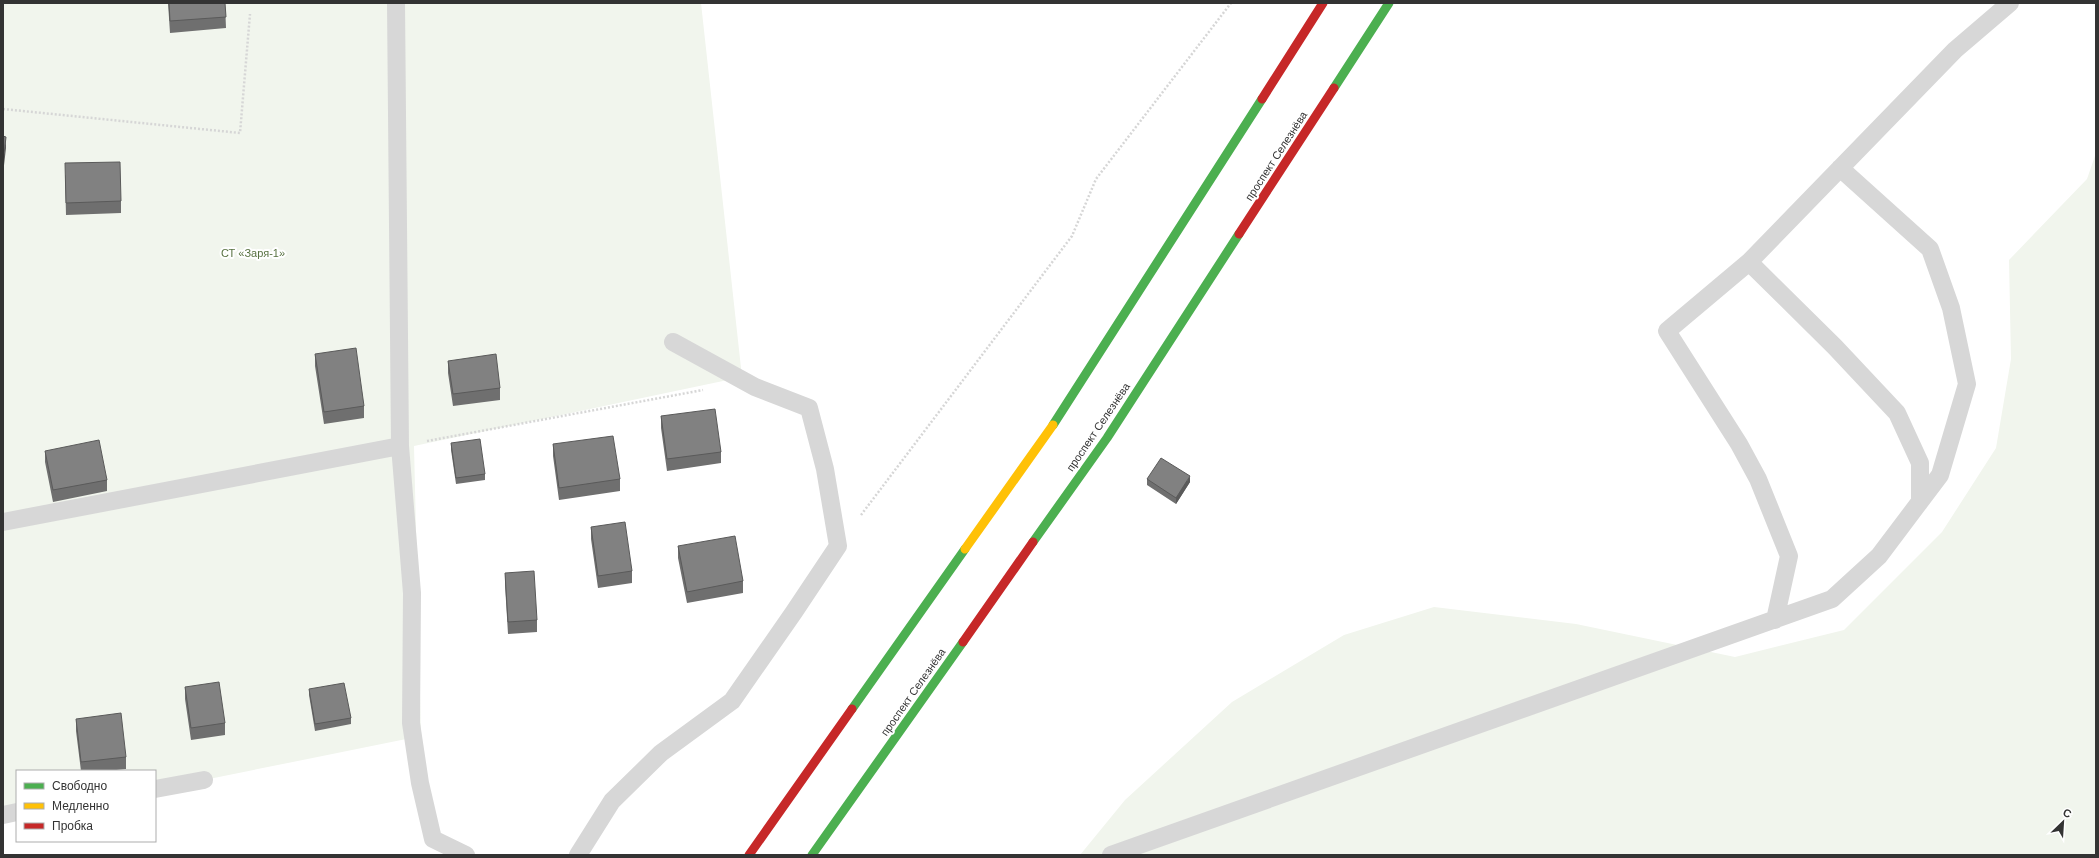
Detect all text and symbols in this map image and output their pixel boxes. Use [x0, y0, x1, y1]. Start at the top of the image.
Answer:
street label: проспект Селезнёва [1243, 108, 1310, 203]
park label: СТ «Заря-1» [221, 247, 285, 259]
street label: проспект Селезнёва [1064, 380, 1133, 473]
street label: проспект Селезнёва [878, 645, 948, 738]
legend [16, 770, 156, 842]
text: Свободно [52, 779, 107, 793]
text: Медленно [52, 799, 109, 813]
north arrow [2043, 802, 2083, 842]
text: С [2061, 806, 2073, 820]
text: Пробка [52, 819, 93, 833]

